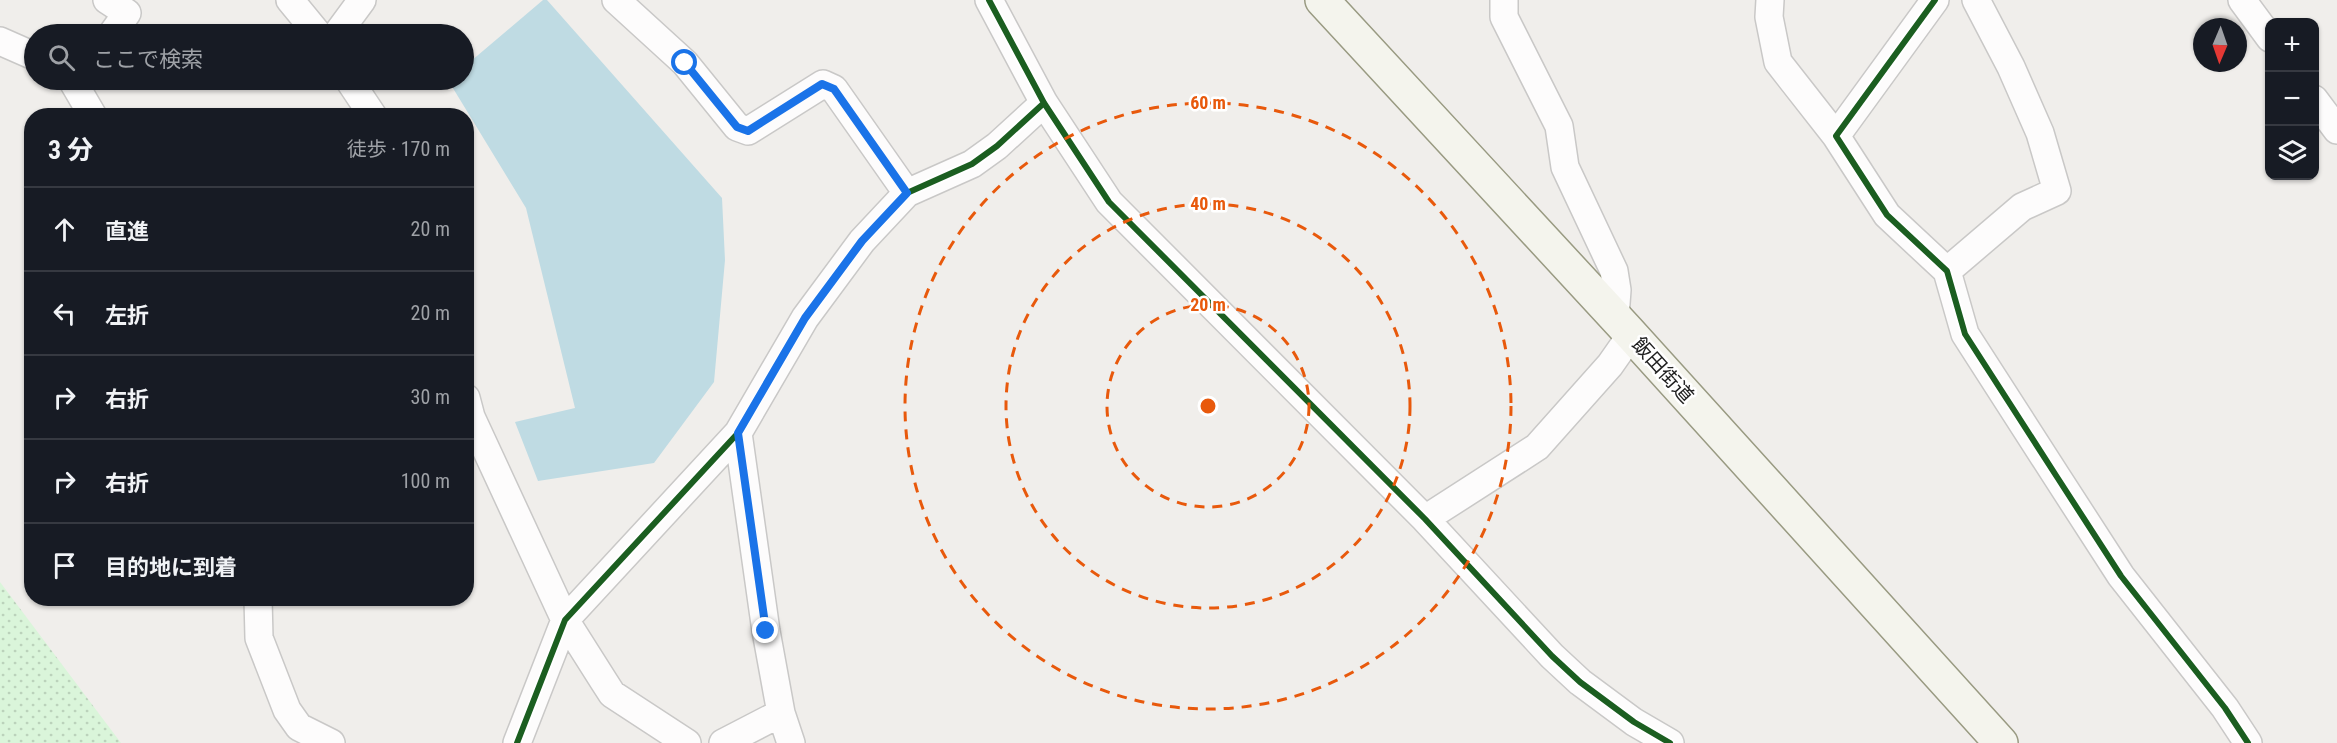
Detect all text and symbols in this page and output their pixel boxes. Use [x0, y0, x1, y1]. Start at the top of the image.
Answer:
north arrow [2193, 18, 2247, 72]
map controls [2265, 18, 2319, 180]
button: + [2265, 18, 2319, 72]
search box [24, 24, 474, 90]
icon: search [45, 41, 78, 74]
text: ここで検索 [93, 47, 203, 72]
route start [671, 49, 697, 75]
button: − [2265, 72, 2319, 126]
text: 60 m [1190, 92, 1226, 113]
button: layers [2265, 126, 2319, 180]
text: 3 分 [48, 135, 93, 165]
text: 徒歩 · 170 m [347, 137, 450, 161]
text: 40 m [1190, 193, 1226, 214]
icon: ahead [48, 213, 81, 246]
text: 20 m [411, 217, 450, 241]
text: 直進 [105, 219, 149, 244]
text: 20 m [1190, 294, 1226, 315]
icon: left [48, 297, 81, 330]
text: 20 m [411, 301, 450, 325]
text: 左折 [105, 303, 149, 328]
street label: 飯田街道 [1627, 332, 1699, 408]
icon: right [48, 381, 81, 414]
text: 30 m [411, 385, 450, 409]
text: 右折 [105, 387, 149, 412]
centre of rings [1198, 396, 1218, 416]
icon: right [48, 465, 81, 498]
text: 100 m [401, 469, 450, 493]
text: 右折 [105, 471, 149, 496]
icon: arrive [48, 549, 81, 582]
text: 目的地に到着 [105, 555, 237, 580]
route end [752, 617, 778, 643]

